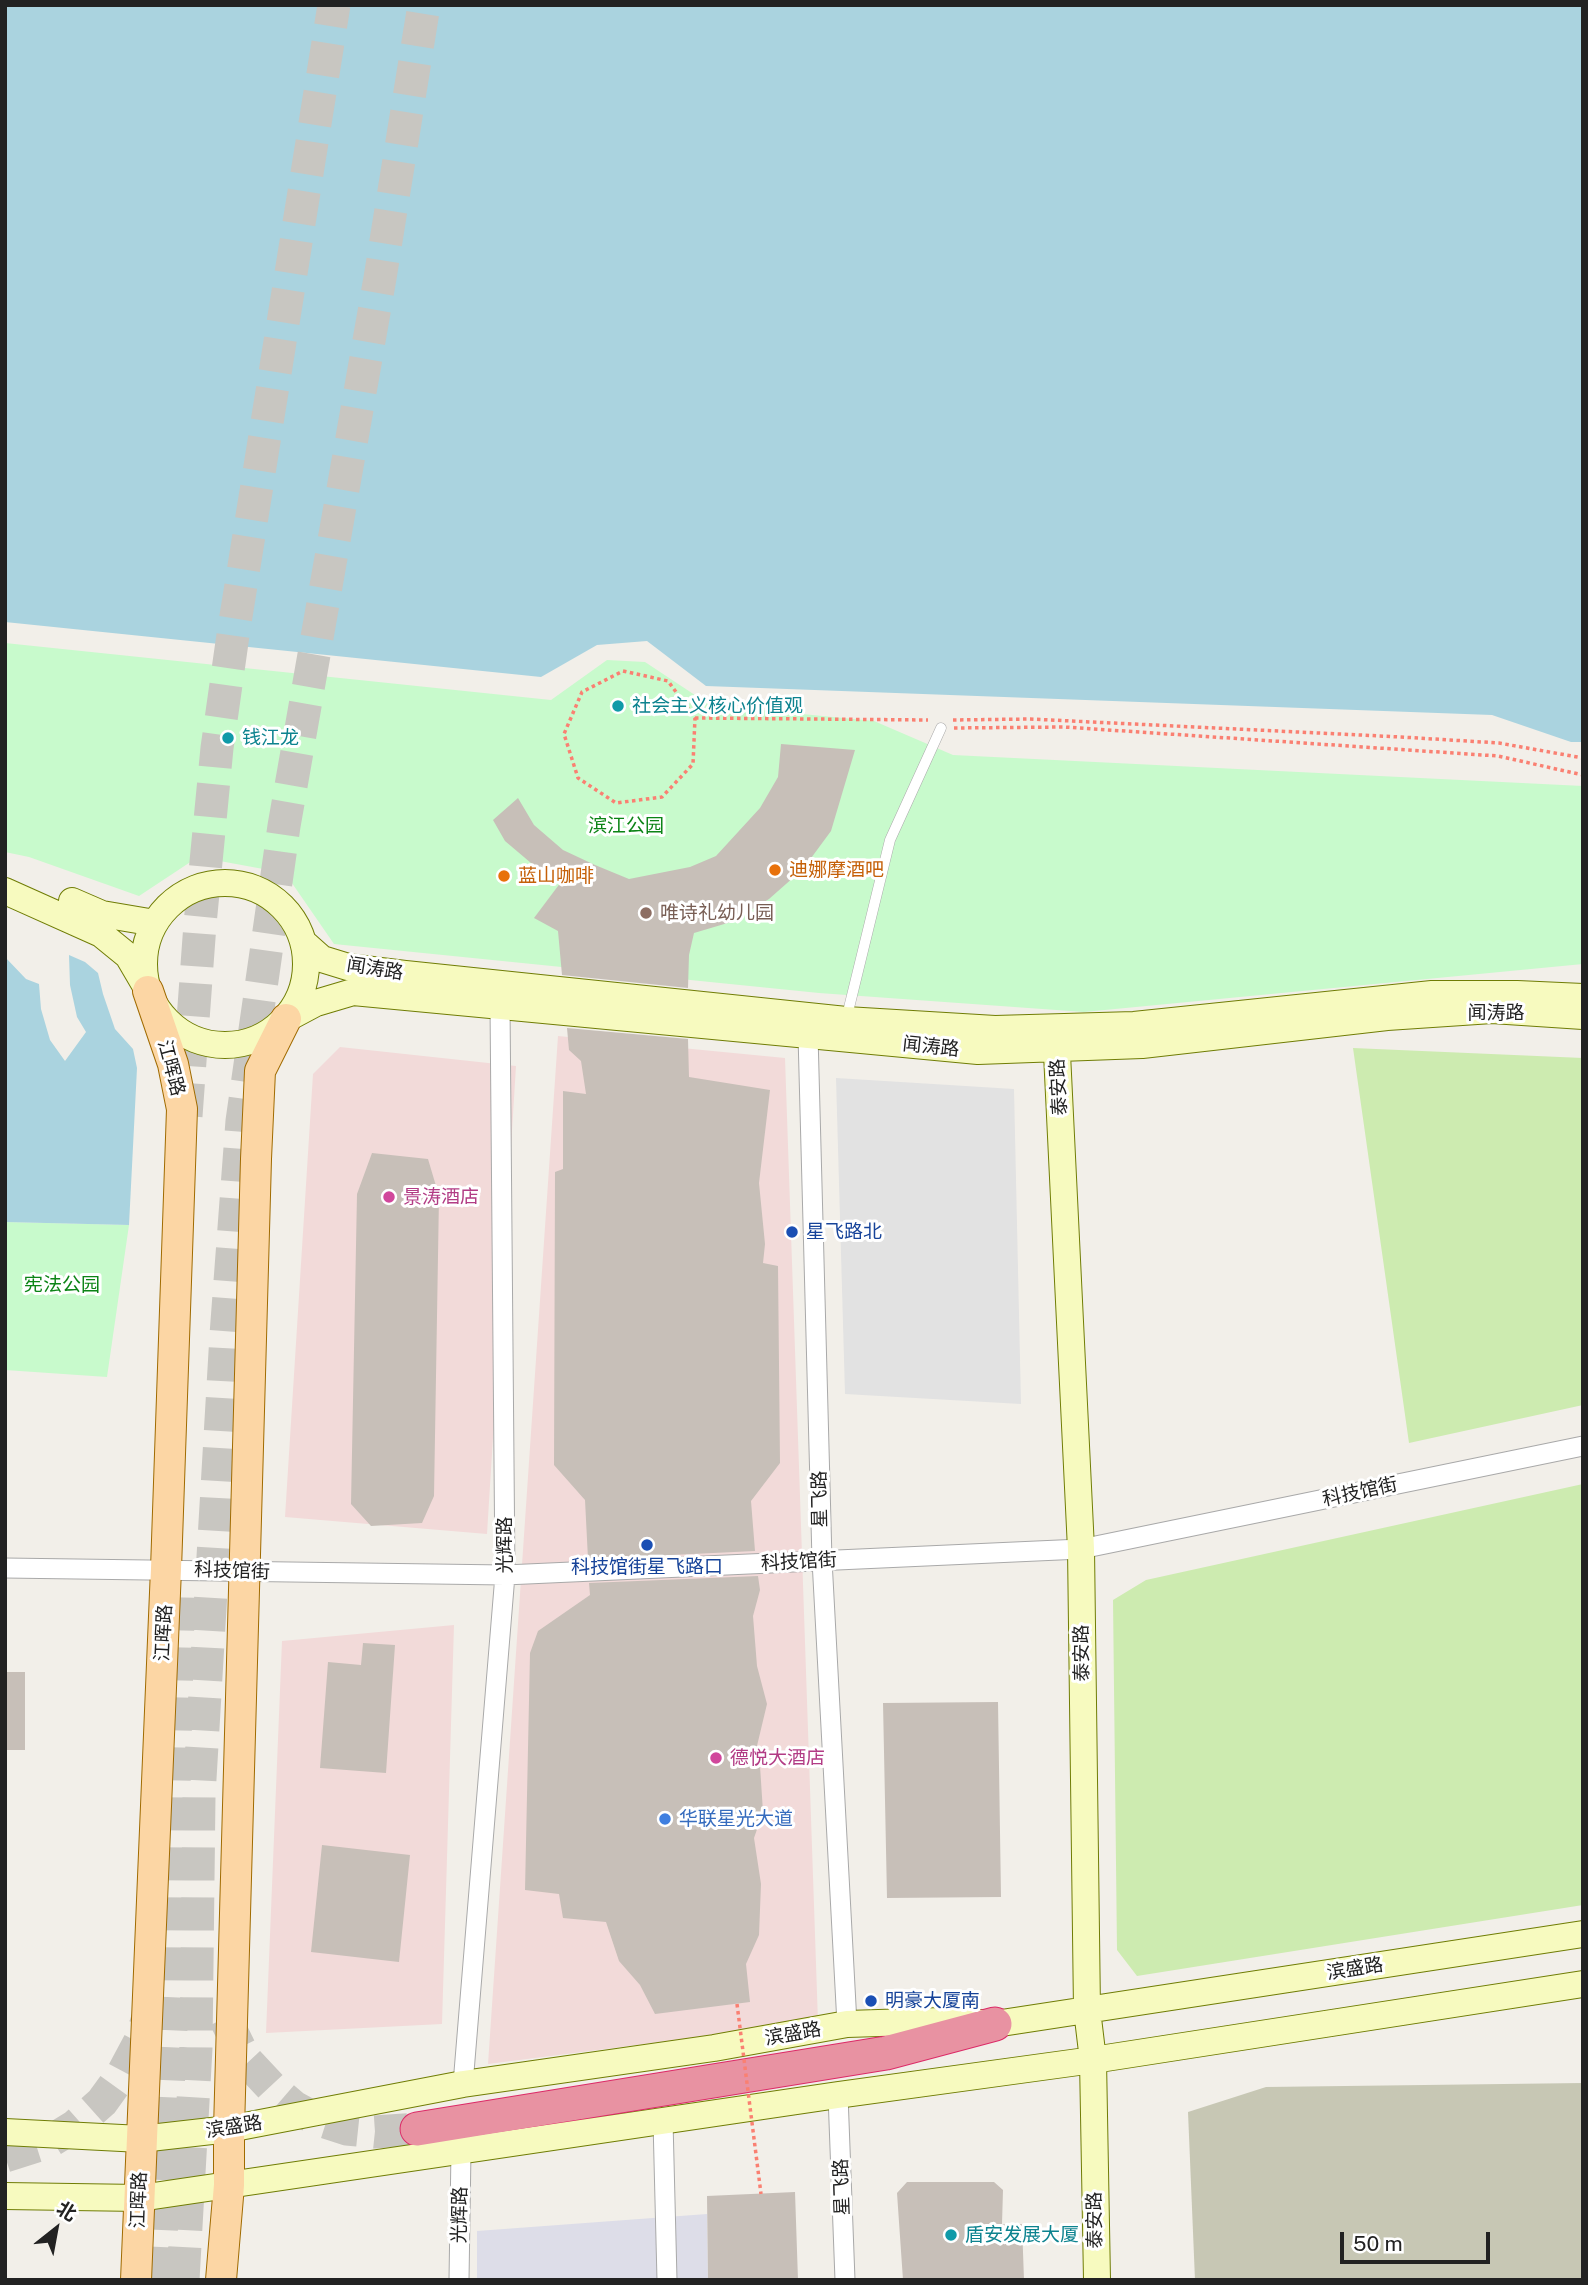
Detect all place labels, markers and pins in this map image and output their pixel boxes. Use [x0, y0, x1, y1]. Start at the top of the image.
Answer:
place label: 社会主义核心价值观 [632, 695, 803, 717]
marker: 社会主义核心价值观 [610, 698, 626, 714]
place label: 钱江龙 [242, 727, 299, 749]
marker: 钱江龙 [220, 730, 236, 746]
place label: 迪娜摩酒吧 [789, 859, 884, 881]
marker: 迪娜摩酒吧 [767, 862, 783, 878]
place label: 蓝山咖啡 [518, 865, 594, 887]
marker: 蓝山咖啡 [496, 868, 512, 884]
place label: 唯诗礼幼儿园 [660, 902, 774, 924]
marker: 唯诗礼幼儿园 [638, 905, 654, 921]
place label: 景涛酒店 [403, 1186, 479, 1208]
marker: 景涛酒店 [381, 1189, 397, 1205]
place label: 星飞路北 [806, 1221, 882, 1243]
marker: 星飞路北 [784, 1224, 800, 1240]
marker: 科技馆街星飞路口 [639, 1537, 655, 1553]
place label: 科技馆街星飞路口 [571, 1556, 723, 1578]
place label: 德悦大酒店 [730, 1747, 825, 1769]
marker: 德悦大酒店 [708, 1750, 724, 1766]
place label: 华联星光大道 [679, 1808, 793, 1830]
marker: 华联星光大道 [657, 1811, 673, 1827]
place label: 明豪大厦南 [885, 1990, 980, 2012]
marker: 明豪大厦南 [863, 1993, 879, 2009]
place label: 盾安发展大厦 [965, 2224, 1079, 2246]
marker: 盾安发展大厦 [943, 2227, 959, 2243]

